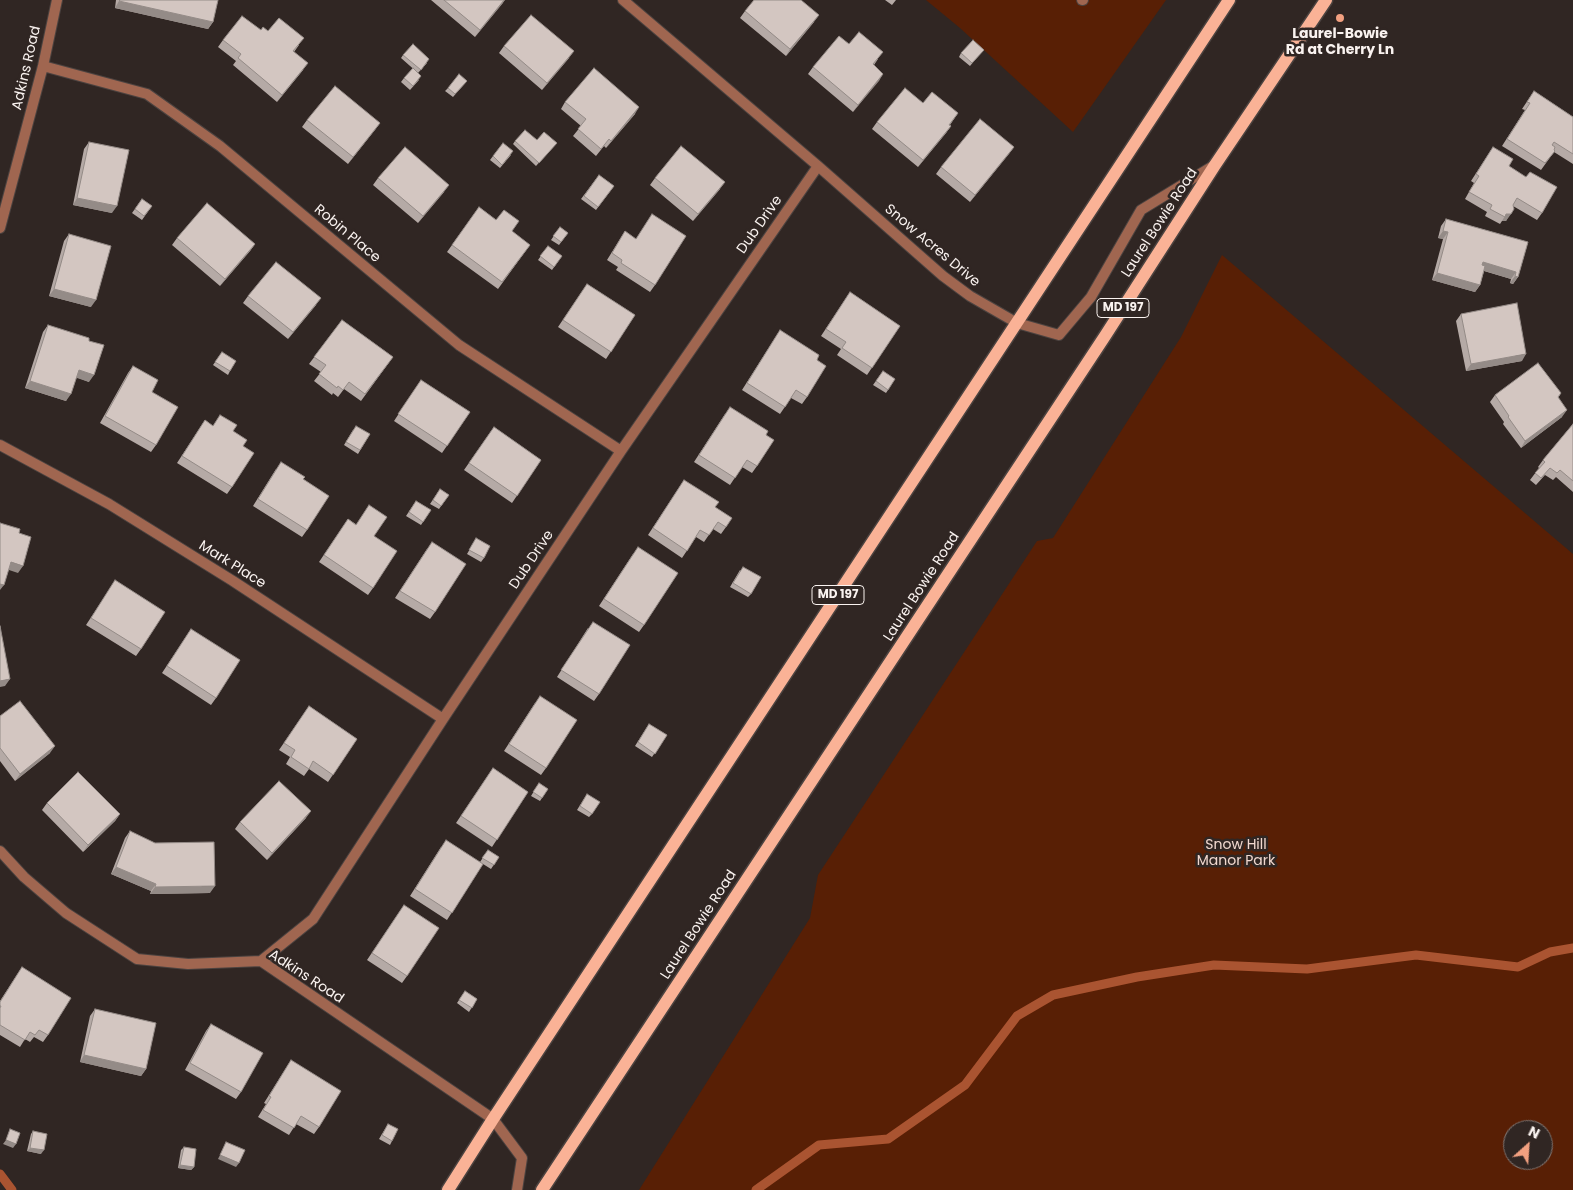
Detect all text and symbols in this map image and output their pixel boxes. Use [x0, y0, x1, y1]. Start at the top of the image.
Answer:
marker: Laurel-Bowie Rd at Cherry Ln [1334, 12, 1346, 24]
street label: Adkins Road [9, 24, 45, 112]
place label: Laurel-Bowie Rd at Cherry Ln [1286, 26, 1394, 58]
street label: Laurel Bowie Road [1118, 165, 1202, 281]
street label: Dub Drive [734, 193, 786, 257]
street label: Robin Place [310, 201, 384, 267]
street label: Snow Acres Drive [881, 201, 983, 291]
road number: MD 197 [1097, 298, 1149, 318]
street label: Dub Drive [506, 527, 558, 593]
street label: Laurel Bowie Road [880, 529, 964, 645]
street label: Mark Place [195, 538, 269, 592]
road number: MD 197 [812, 586, 864, 604]
park label: Snow Hill Manor Park [1197, 837, 1275, 870]
street label: Laurel Bowie Road [657, 867, 741, 983]
street label: Adkins Road [265, 947, 347, 1007]
north arrow [1503, 1120, 1553, 1170]
text: N [1525, 1121, 1543, 1144]

